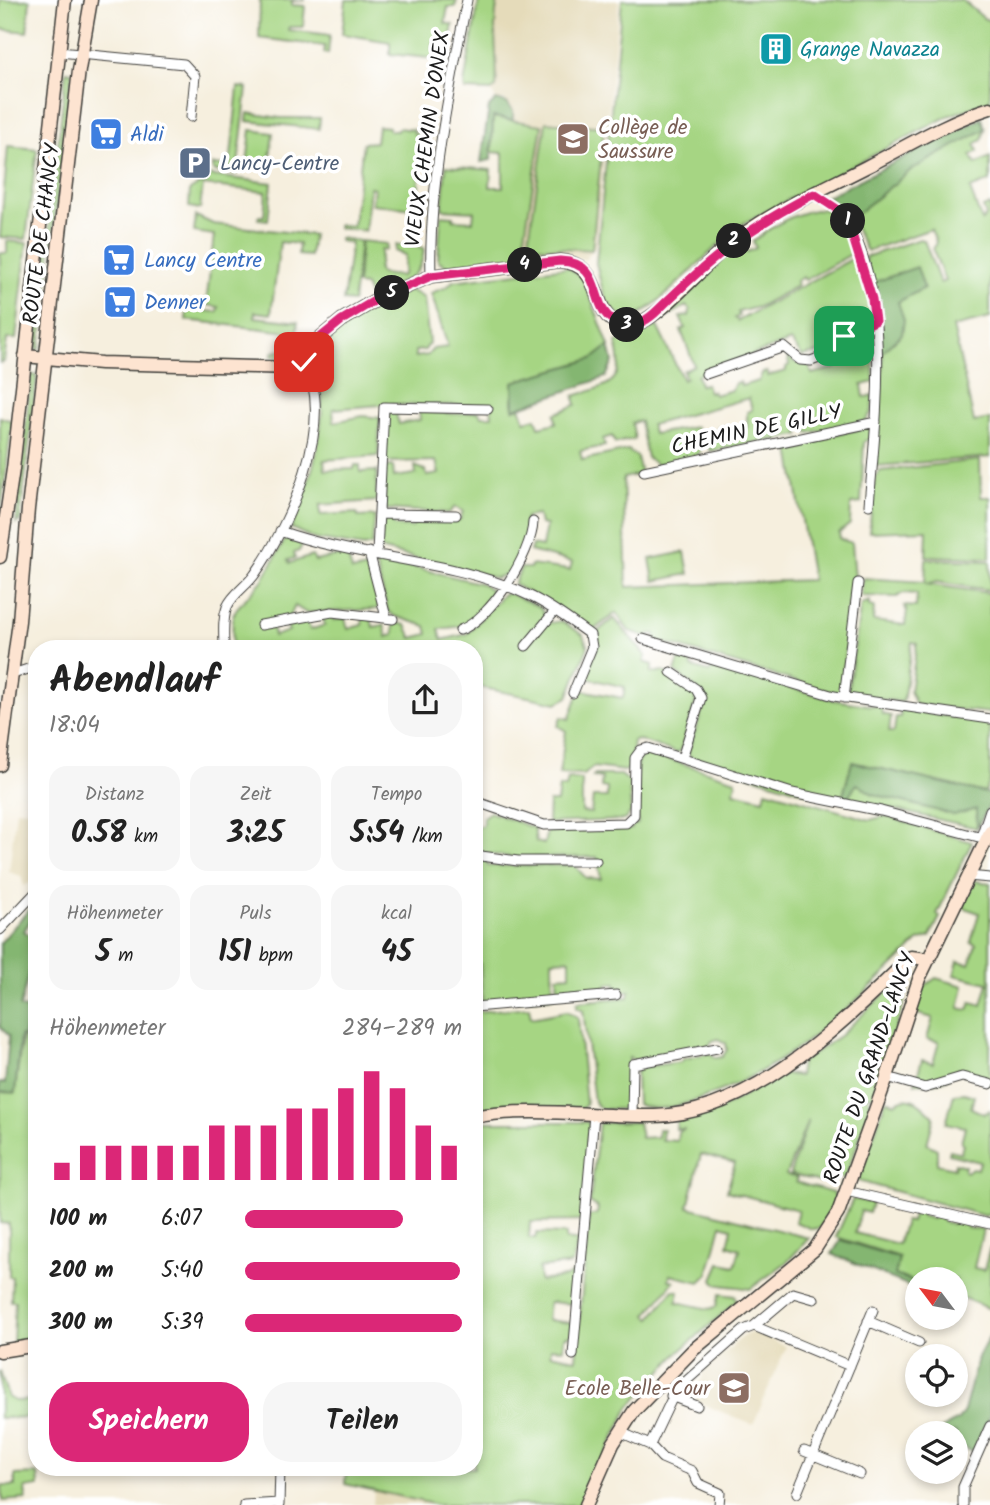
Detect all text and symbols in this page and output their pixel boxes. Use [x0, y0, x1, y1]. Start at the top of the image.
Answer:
street label: VIEUX CHEMIN D'ONEX [397, 28, 460, 249]
building icon: Grange Navazza [757, 30, 795, 68]
place label: Grange Navazza [800, 34, 940, 67]
place label: Collège de Saussure [598, 112, 688, 169]
supermarket icon: Aldi [87, 115, 125, 153]
place label: Aldi [130, 119, 164, 152]
school or university icon: Collège de Saussure [554, 120, 592, 158]
street label: ROUTE DE CHANCY [15, 141, 70, 327]
parking icon: Lancy-Centre [176, 144, 214, 182]
place label: Lancy-Centre [220, 148, 340, 181]
pin: 1 [830, 204, 866, 238]
text: 1 [845, 205, 850, 235]
pin: 2 [716, 224, 752, 258]
text: 2 [728, 225, 739, 255]
supermarket icon: Lancy Centre [100, 241, 138, 279]
place label: Lancy Centre [144, 245, 262, 278]
pin: 4 [508, 247, 542, 282]
text: 4 [519, 249, 530, 279]
pin: 5 [374, 276, 410, 310]
text: 5 [387, 277, 396, 307]
supermarket icon: Denner [101, 283, 139, 321]
place label: Denner [144, 287, 207, 320]
pin [814, 306, 874, 366]
pin: 3 [610, 308, 644, 342]
text: 3 [621, 309, 632, 339]
icon: arrive [825, 317, 863, 355]
pin [274, 332, 334, 392]
icon: check [285, 343, 323, 381]
street label: CHEMIN DE GILLY [668, 396, 845, 465]
text: Abendlauf [49, 652, 219, 712]
button: share [388, 663, 462, 737]
text: 18:04 [49, 708, 100, 744]
text: Distanz [85, 780, 144, 810]
text: Zeit [239, 780, 272, 810]
text: Tempo [371, 780, 422, 810]
text: 0.58 [71, 810, 126, 858]
text: 3:25 [227, 810, 284, 858]
text: 5:54 [350, 810, 404, 858]
text: km [126, 822, 158, 852]
text: /km [404, 822, 443, 852]
text: Höhenmeter [66, 899, 163, 929]
text: Puls [239, 899, 272, 929]
text: kcal [381, 899, 412, 929]
text: 5 [96, 929, 111, 977]
text: 151 [218, 929, 251, 977]
text: 45 [381, 929, 412, 977]
text: m [111, 941, 133, 971]
text: bpm [251, 941, 293, 971]
street label: ROUTE DU GRAND-LANCY [815, 948, 926, 1189]
text: Höhenmeter [49, 1011, 165, 1047]
text: 284–289 m [342, 1011, 462, 1047]
text: 100 m [49, 1201, 107, 1237]
text: 6:07 [161, 1201, 202, 1237]
text: 200 m [49, 1253, 114, 1289]
text: 5:40 [161, 1253, 203, 1289]
north arrow [905, 1267, 968, 1330]
map controls [905, 1267, 968, 1484]
text: 300 m [49, 1305, 113, 1341]
text: 5:39 [161, 1305, 203, 1341]
button: locate [905, 1344, 968, 1407]
school or university icon: Ecole Belle-Cour [715, 1369, 753, 1407]
place label: Ecole Belle-Cour [564, 1373, 711, 1406]
button: Speichern [49, 1382, 249, 1462]
button: Teilen [263, 1382, 462, 1462]
button: layers [905, 1421, 968, 1484]

